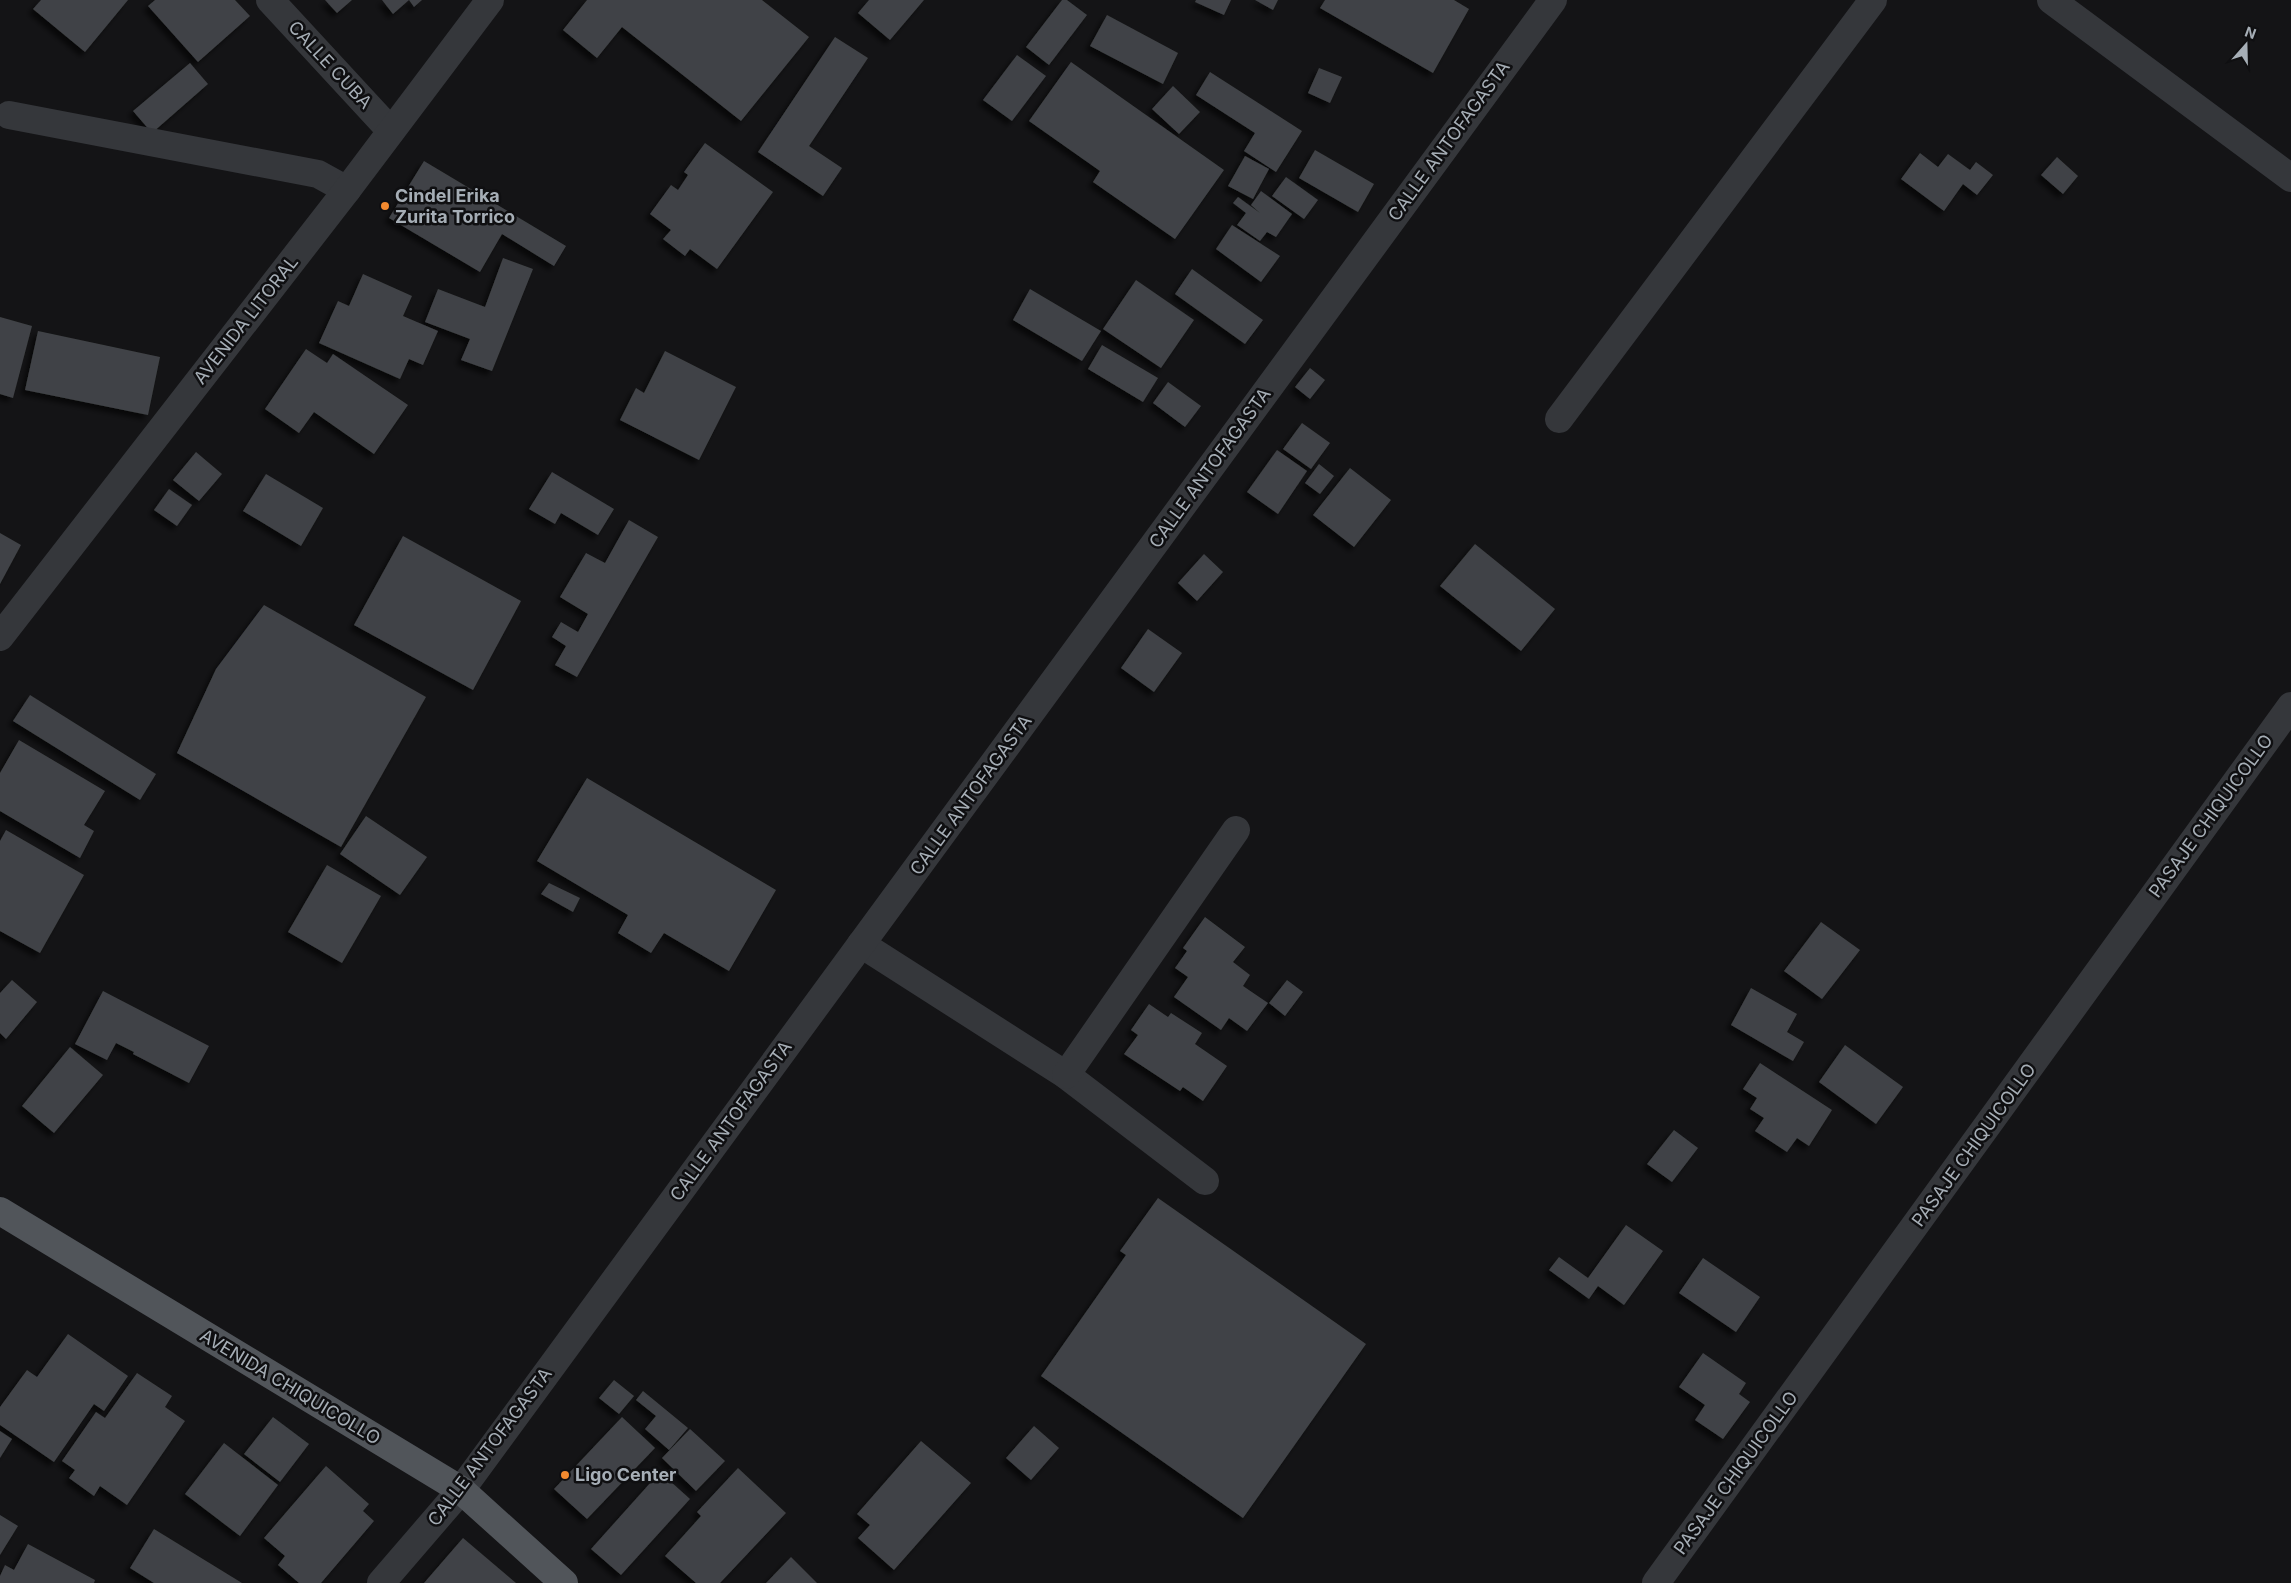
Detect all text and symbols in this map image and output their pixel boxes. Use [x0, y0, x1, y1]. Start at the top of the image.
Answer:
street label: CALLE CUBA [284, 16, 376, 113]
north arrow [2221, 20, 2271, 70]
text: N [2243, 23, 2259, 42]
street label: CALLE ANTOFAGASTA [1384, 57, 1514, 225]
place label: Cindel Erika Zurita Torrico [395, 185, 515, 227]
marker: Cindel Erika Zurita Torrico [379, 200, 391, 212]
street label: AVENIDA LITORAL [189, 251, 302, 388]
street label: CALLE ANTOFAGASTA [1145, 384, 1275, 552]
street label: CALLE ANTOFAGASTA [906, 711, 1036, 879]
street label: PASAJE CHIQUICOLLO [2144, 730, 2277, 901]
street label: CALLE ANTOFAGASTA [666, 1037, 796, 1205]
street label: PASAJE CHIQUICOLLO [1907, 1059, 2040, 1230]
street label: AVENIDA CHIQUICOLLO [196, 1324, 384, 1449]
street label: CALLE ANTOFAGASTA [423, 1363, 556, 1530]
street label: PASAJE CHIQUICOLLO [1669, 1387, 1802, 1558]
place label: Ligo Center [575, 1464, 676, 1485]
marker: Ligo Center [559, 1469, 571, 1481]

